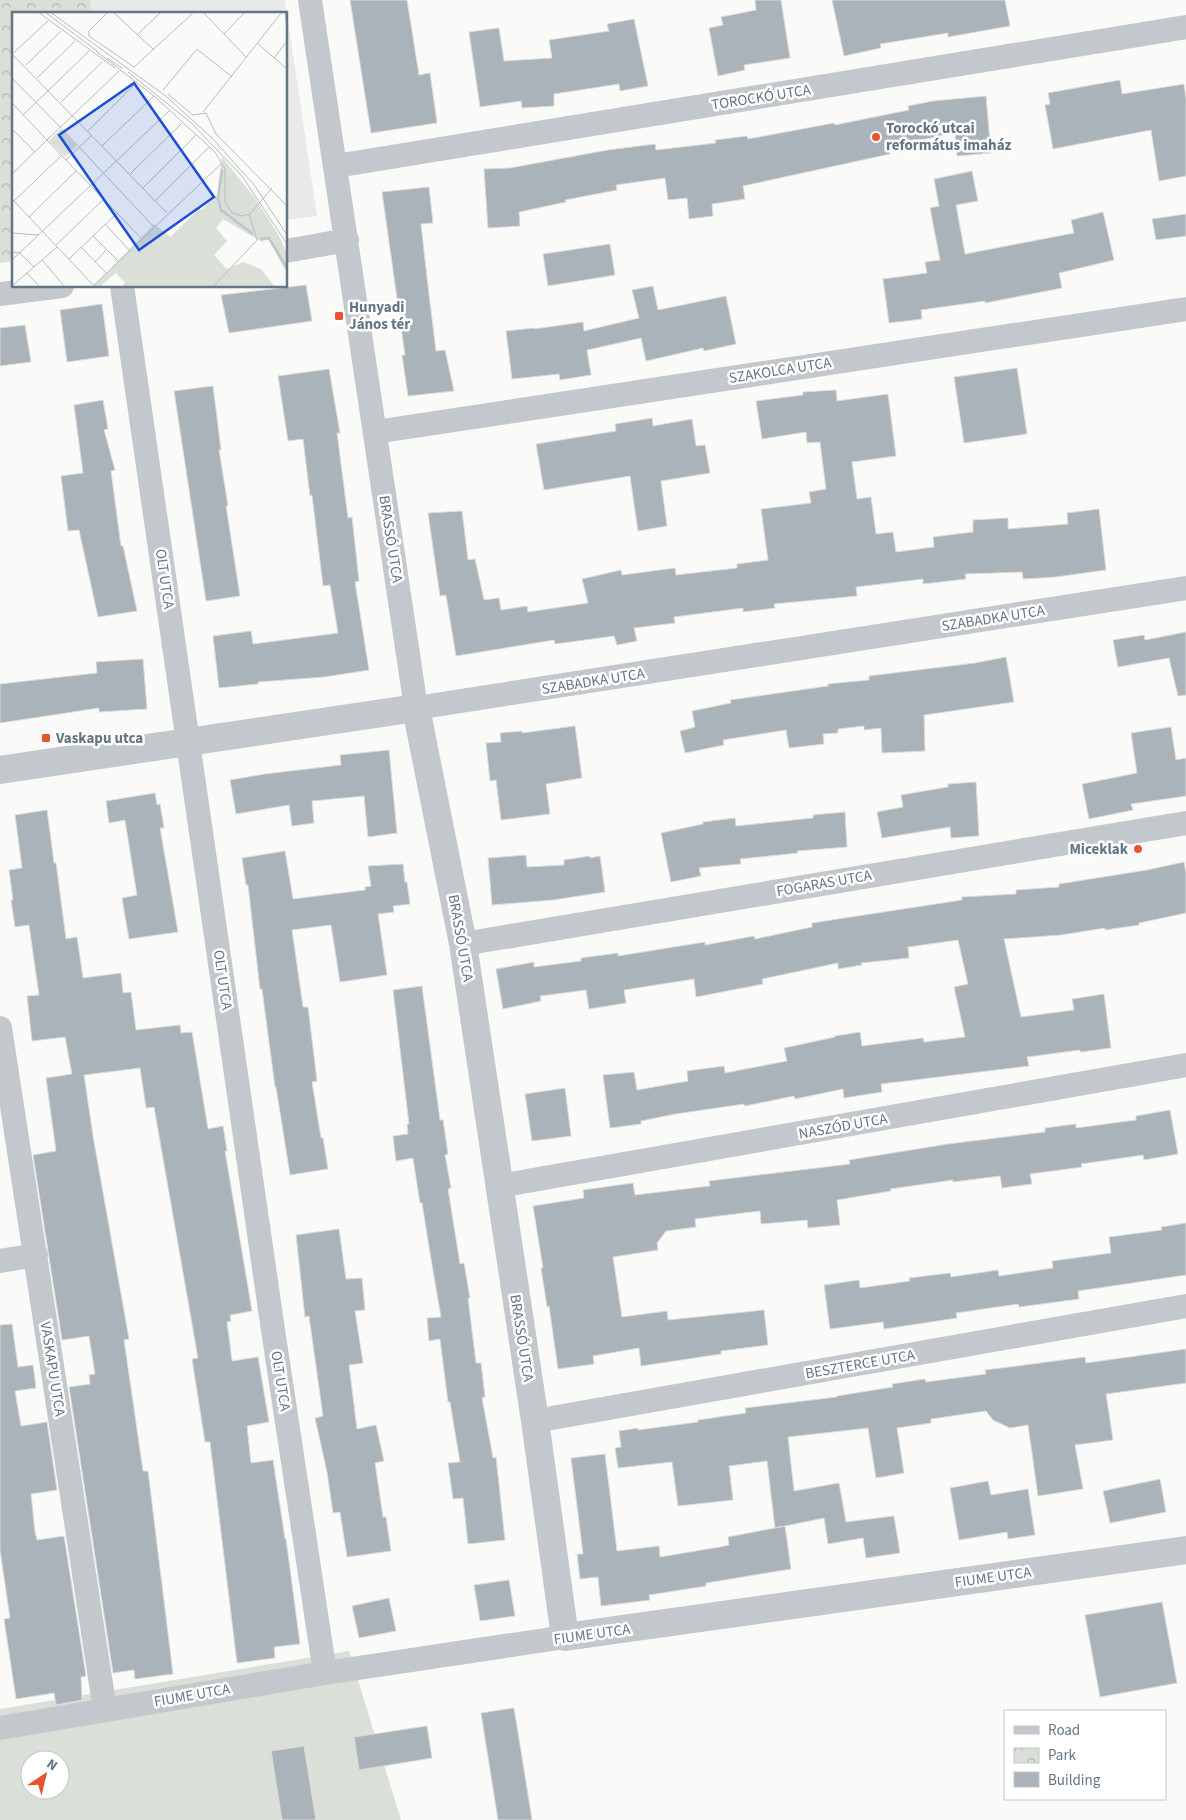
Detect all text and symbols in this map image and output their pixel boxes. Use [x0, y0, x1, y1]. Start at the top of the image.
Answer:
inset map [12, 12, 288, 288]
street label: TOROCKÓ UTCA [710, 79, 813, 116]
place label: Torockó utcai református imaház [886, 118, 1012, 156]
marker: Torockó utcai református imaház [870, 131, 882, 143]
place label: Hunyadi János tér [349, 297, 410, 335]
marker: Hunyadi János tér [333, 310, 345, 322]
street label: SZAKOLCA UTCA [727, 352, 834, 389]
street label: BRASSÓ UTCA [373, 494, 408, 585]
street label: OLT UTCA [150, 548, 179, 611]
street label: SZABADKA UTCA [940, 600, 1047, 637]
street label: SZABADKA UTCA [540, 663, 647, 700]
place label: Vaskapu utca [55, 728, 143, 749]
marker: Vaskapu utca [40, 732, 52, 744]
place label: Miceklak [1069, 839, 1129, 860]
marker: Miceklak [1132, 843, 1144, 855]
street label: FOGARAS UTCA [775, 865, 874, 902]
street label: BRASSÓ UTCA [443, 893, 479, 984]
street label: OLT UTCA [208, 949, 237, 1012]
street label: NASZÓD UTCA [797, 1108, 890, 1145]
street label: BRASSÓ UTCA [504, 1293, 539, 1384]
street label: VASKAPU UTCA [35, 1320, 70, 1419]
street label: BESZTERCE UTCA [804, 1344, 917, 1384]
street label: OLT UTCA [265, 1350, 296, 1413]
street label: FIUME UTCA [954, 1562, 1033, 1593]
street label: FIUME UTCA [553, 1619, 632, 1650]
street label: FIUME UTCA [152, 1678, 233, 1713]
legend [1004, 1710, 1166, 1800]
text: Road [1048, 1720, 1080, 1741]
text: Park [1048, 1745, 1077, 1766]
north arrow [20, 1750, 70, 1800]
text: N [42, 1754, 61, 1776]
text: Building [1048, 1770, 1101, 1791]

